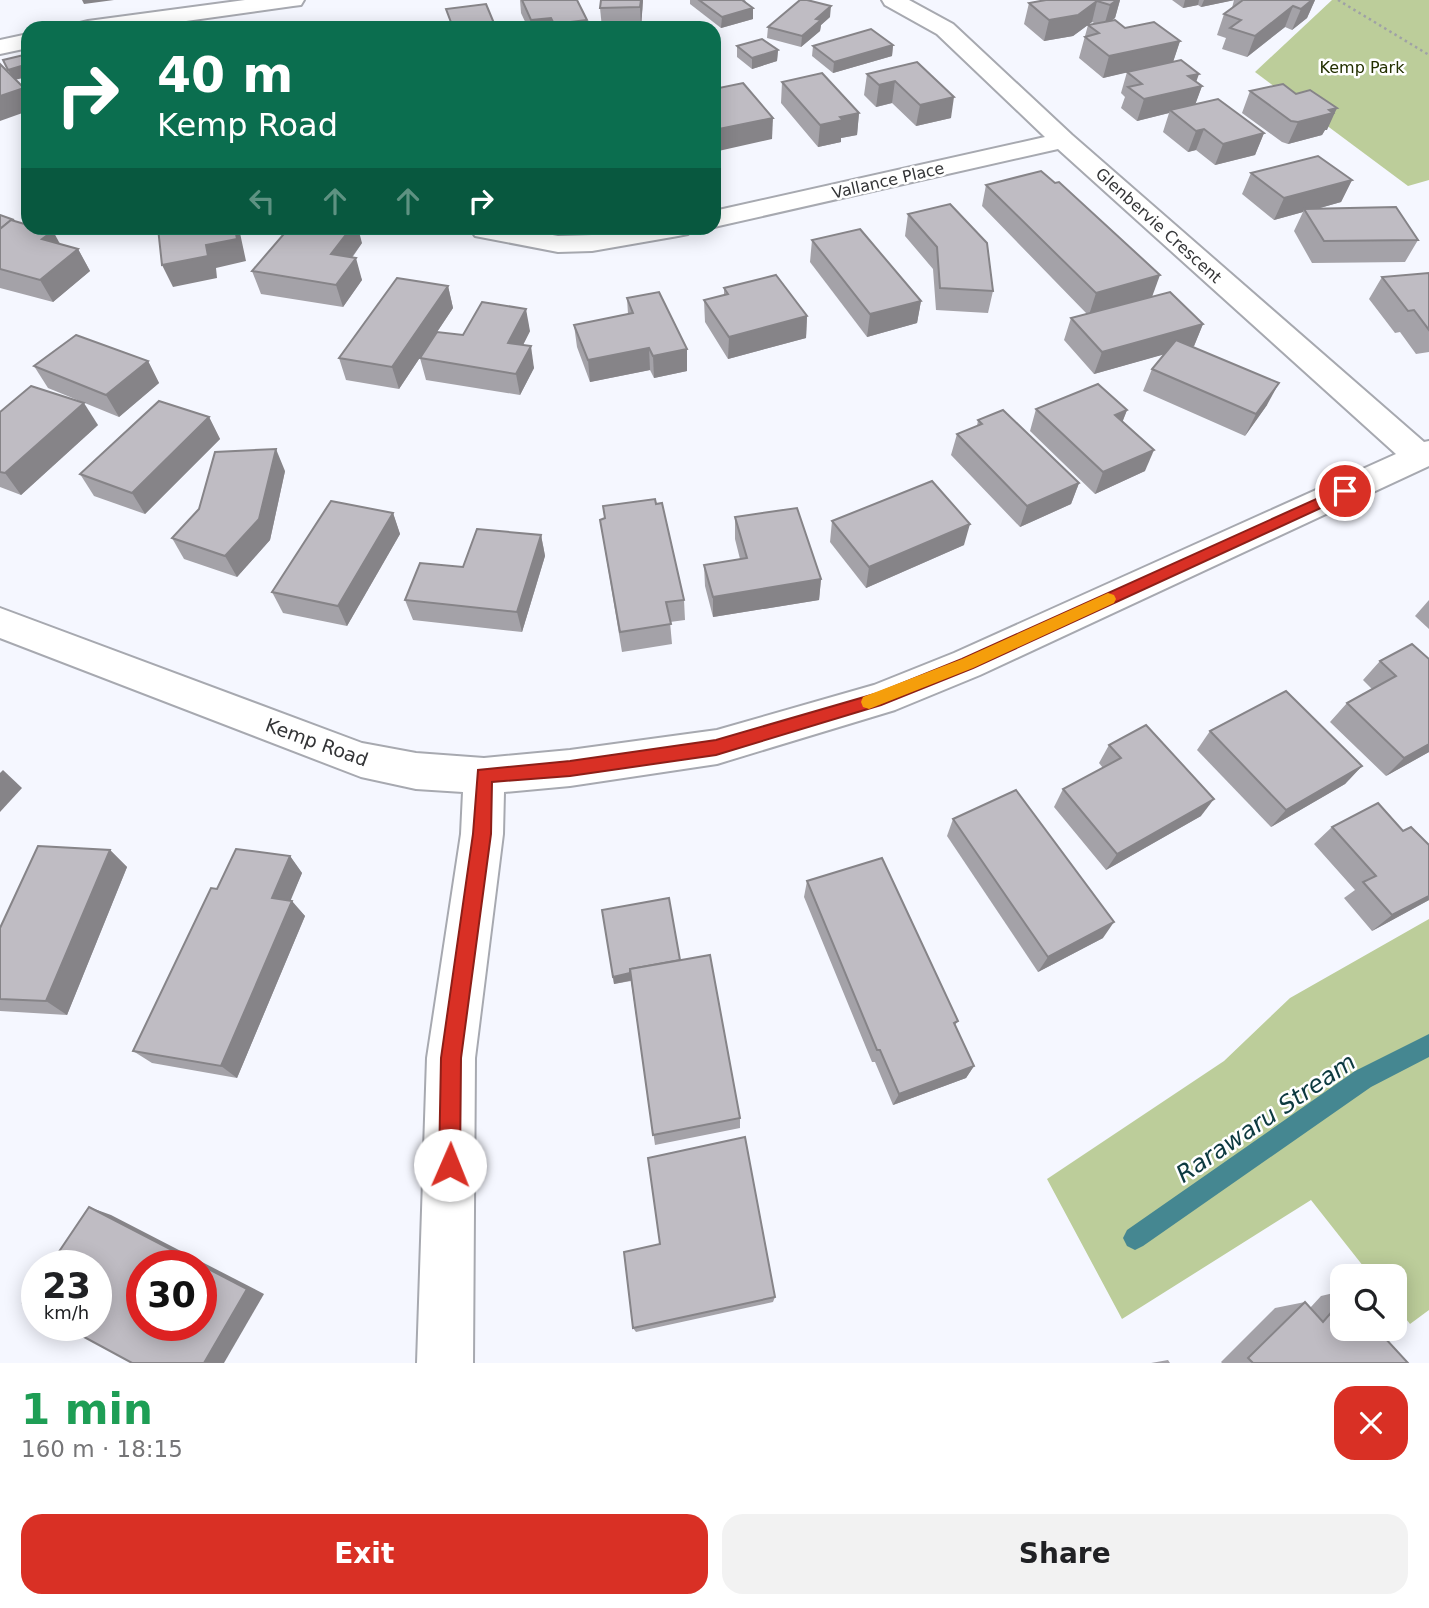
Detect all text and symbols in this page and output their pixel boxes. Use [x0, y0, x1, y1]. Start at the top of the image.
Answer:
text: 40 m [157, 47, 293, 104]
icon: right [42, 49, 133, 140]
park label: Kemp Park [1320, 58, 1405, 77]
text: Kemp Road [157, 106, 338, 144]
street label: Vallance Place [830, 158, 946, 203]
street label: Glenbervie Crescent [1092, 164, 1226, 287]
icon: left [243, 182, 281, 220]
icon: ahead [316, 182, 354, 220]
icon: ahead [389, 182, 427, 220]
icon: right [462, 182, 500, 220]
pin [1315, 461, 1375, 521]
icon: arrive [1326, 472, 1364, 510]
street label: Kemp Road [263, 713, 371, 771]
water label: Rarawaru Stream [1171, 1048, 1361, 1188]
position arrow [413, 1128, 487, 1202]
speed limit sign: 30 [126, 1250, 217, 1341]
map controls [1330, 1264, 1407, 1341]
button: search [1330, 1264, 1407, 1341]
text: 23 [42, 1266, 91, 1306]
text: km/h [44, 1302, 89, 1323]
text: 1 min [21, 1385, 153, 1434]
button: close [1334, 1386, 1408, 1460]
text: 160 m · 18:15 [21, 1436, 183, 1462]
button: Exit [21, 1514, 708, 1594]
button: Share [722, 1514, 1408, 1594]

